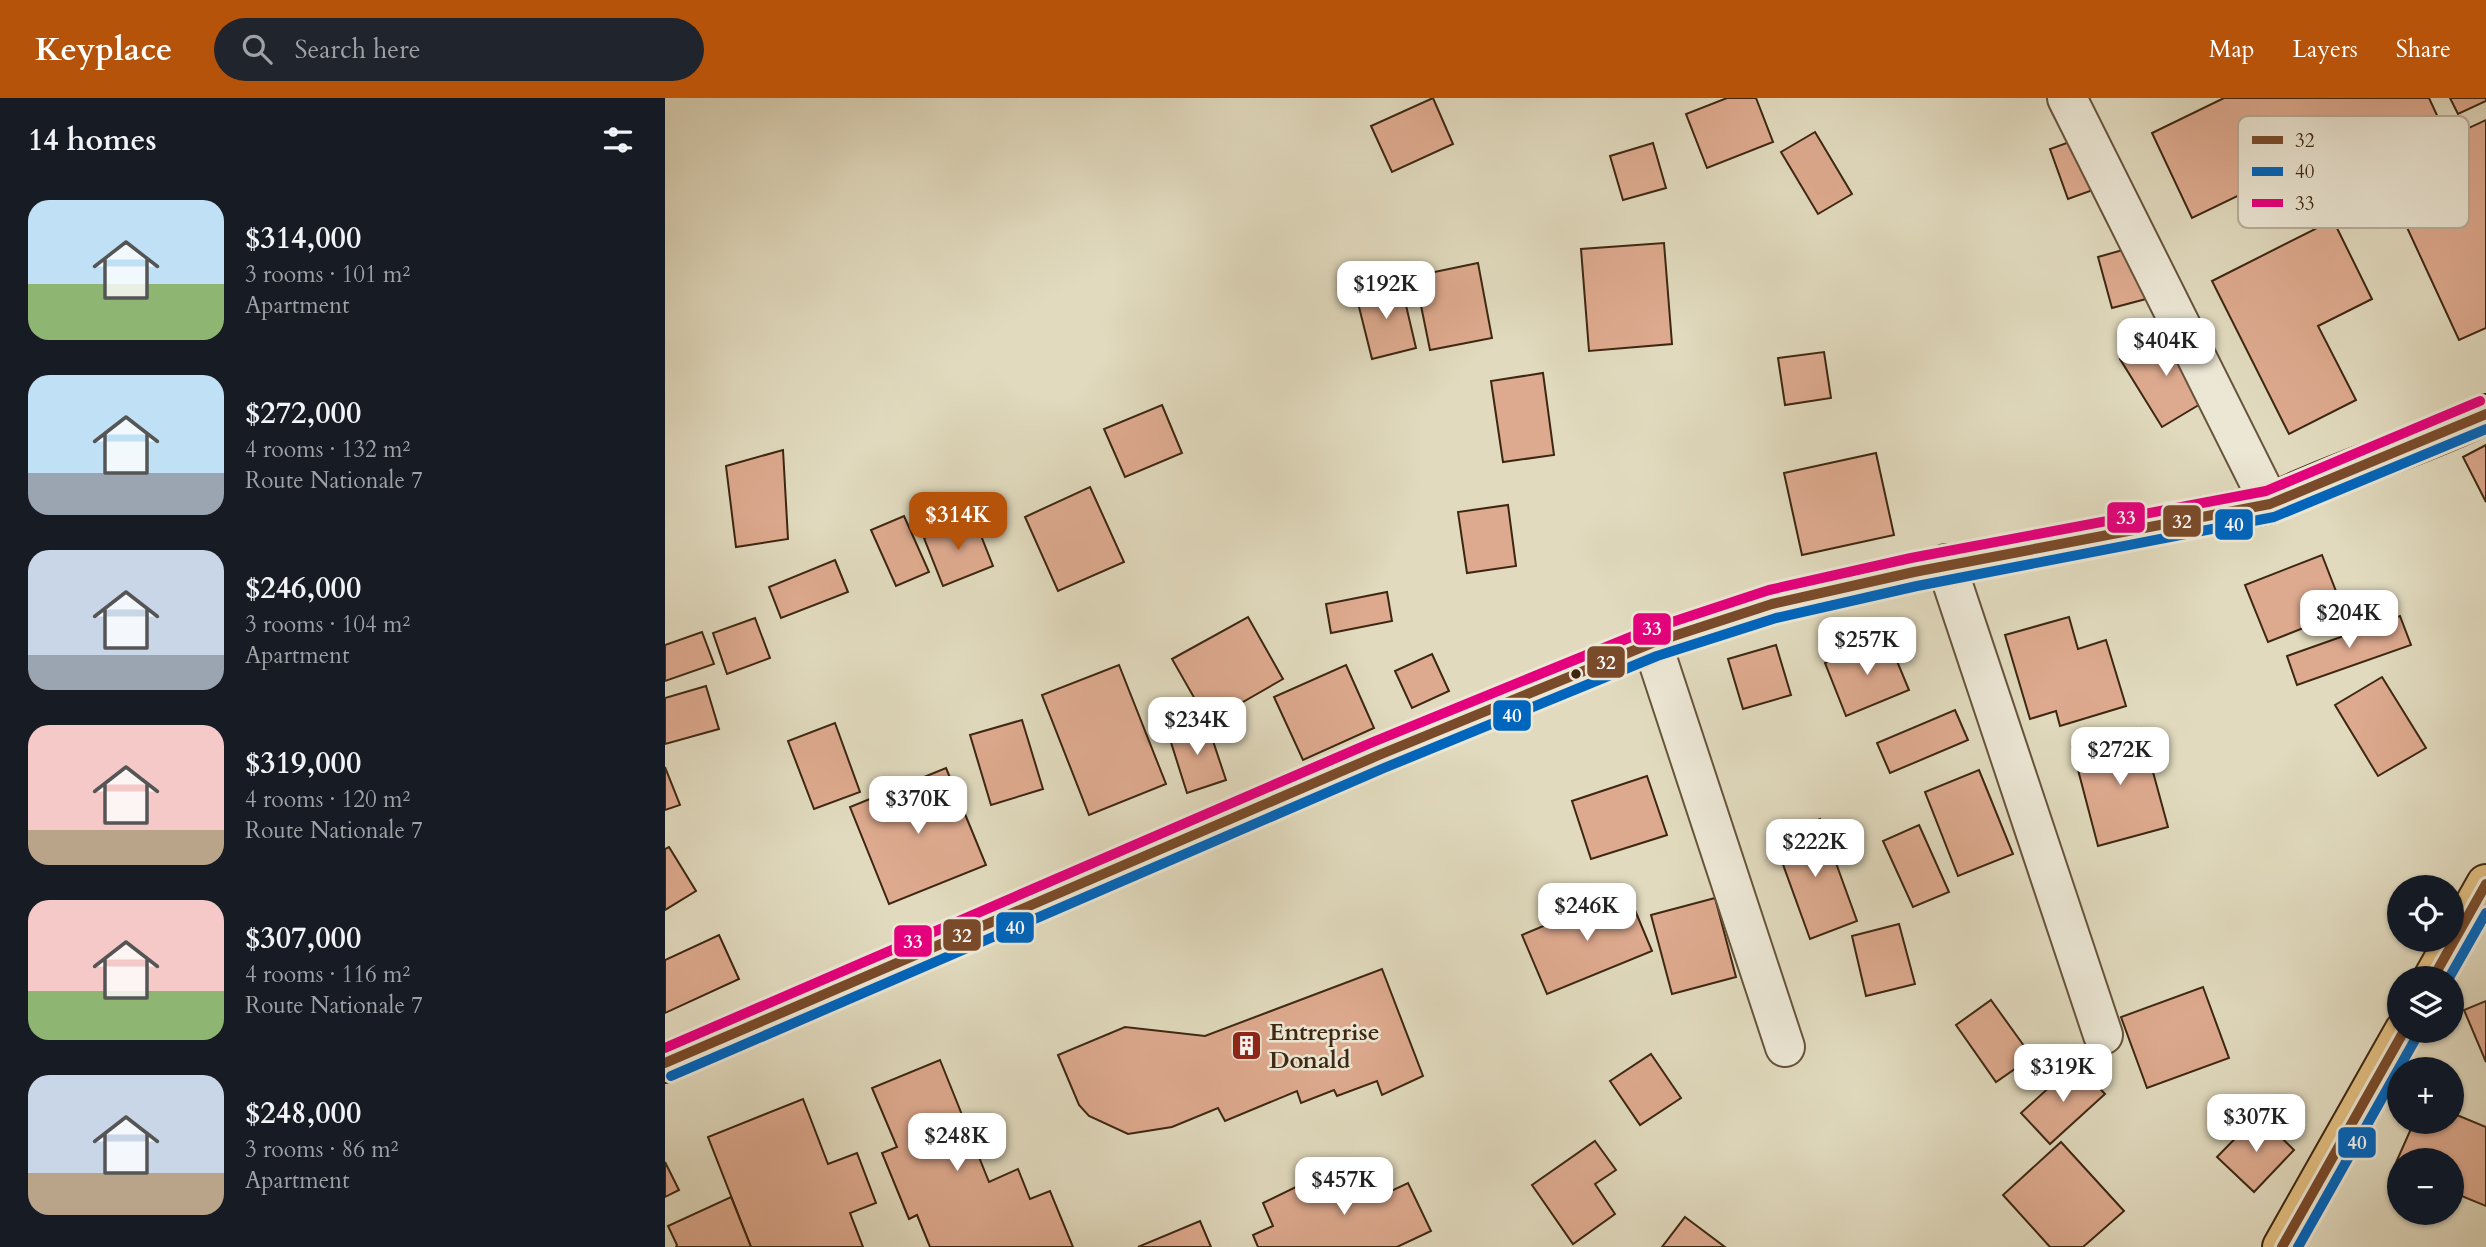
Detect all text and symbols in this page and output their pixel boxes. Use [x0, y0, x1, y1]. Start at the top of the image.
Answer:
search box [214, 18, 704, 81]
text: Keyplace [35, 27, 172, 72]
icon: search [238, 30, 276, 68]
text: Search here [294, 32, 420, 67]
text: Map [2209, 33, 2255, 66]
text: Layers [2293, 33, 2358, 66]
text: Share [2396, 33, 2451, 66]
legend [2238, 116, 2469, 228]
text: 14 homes [28, 120, 157, 161]
icon: filters [599, 121, 637, 159]
text: 32 [2295, 128, 2315, 154]
text: 40 [2295, 159, 2315, 185]
text: 33 [2295, 191, 2314, 217]
text: $314,000 [245, 218, 361, 259]
icon: home [84, 228, 168, 312]
text: 3 rooms · 101 m² [245, 259, 410, 290]
pin: $192K [1337, 262, 1435, 321]
text: $192K [1353, 268, 1419, 299]
text: Apartment [245, 290, 349, 321]
pin: $404K [2117, 318, 2215, 378]
text: $404K [2133, 325, 2199, 356]
text: $272,000 [245, 393, 361, 434]
icon: home [84, 403, 168, 487]
text: 4 rooms · 132 m² [245, 434, 410, 465]
text: Route Nationale 7 [245, 465, 423, 496]
pin: $314K [909, 492, 1007, 552]
text: $314K [925, 499, 991, 530]
line badge: 33 [2106, 501, 2146, 534]
line badge: 32 [2162, 504, 2202, 538]
text: 33 [2116, 505, 2136, 531]
line badge: 40 [2214, 508, 2254, 541]
text: 32 [2172, 509, 2192, 535]
text: 40 [2224, 512, 2244, 538]
text: $246,000 [245, 568, 361, 609]
icon: home [84, 578, 168, 662]
pin: $204K [2300, 590, 2398, 650]
text: $204K [2316, 597, 2382, 628]
text: 3 rooms · 104 m² [245, 609, 410, 640]
line badge: 33 [1632, 612, 1672, 646]
text: 33 [1642, 616, 1662, 642]
pin: $257K [1818, 618, 1916, 677]
text: $257K [1834, 624, 1900, 655]
text: Apartment [245, 640, 349, 671]
line badge: 32 [1586, 645, 1626, 679]
text: 32 [1596, 650, 1616, 676]
unlabelled marker [1569, 667, 1583, 681]
pin: $234K [1148, 698, 1246, 757]
line badge: 40 [1492, 699, 1532, 732]
text: 40 [1502, 703, 1522, 729]
text: $234K [1164, 704, 1230, 735]
pin: $272K [2071, 728, 2169, 787]
text: $272K [2087, 734, 2153, 765]
text: $319,000 [245, 743, 361, 784]
icon: home [84, 753, 168, 837]
pin: $370K [869, 776, 967, 836]
text: $370K [885, 783, 951, 814]
text: 4 rooms · 120 m² [245, 784, 410, 815]
text: Route Nationale 7 [245, 815, 423, 846]
pin: $222K [1766, 820, 1864, 879]
text: $222K [1782, 826, 1848, 857]
map controls [2387, 875, 2464, 1225]
button: locate [2387, 875, 2464, 952]
pin: $246K [1538, 884, 1636, 943]
text: $246K [1554, 890, 1620, 921]
line badge: 40 [995, 911, 1035, 944]
text: 40 [1005, 915, 1025, 941]
text: $307,000 [245, 918, 361, 959]
line badge: 32 [942, 918, 982, 952]
text: 32 [952, 923, 972, 949]
line badge: 33 [893, 924, 933, 958]
icon: home [84, 928, 168, 1012]
text: 33 [903, 929, 923, 955]
text: 4 rooms · 116 m² [245, 959, 410, 990]
button: layers [2387, 966, 2464, 1043]
text: Route Nationale 7 [245, 990, 423, 1021]
place label: Entreprise Donald [1269, 1016, 1380, 1077]
building icon: Entreprise Donald [1229, 1029, 1263, 1063]
pin: $319K [2014, 1044, 2112, 1104]
text: $319K [2030, 1051, 2096, 1082]
button: + [2387, 1057, 2464, 1134]
text: $248,000 [245, 1093, 361, 1134]
pin: $307K [2207, 1094, 2305, 1154]
text: $307K [2223, 1101, 2289, 1132]
icon: home [84, 1103, 168, 1187]
pin: $248K [908, 1114, 1006, 1173]
text: $248K [924, 1120, 990, 1151]
line badge: 40 [2337, 1126, 2377, 1159]
text: 40 [2347, 1130, 2367, 1156]
text: 3 rooms · 86 m² [245, 1134, 398, 1165]
button: − [2387, 1148, 2464, 1225]
pin: $457K [1295, 1158, 1393, 1217]
text: $457K [1311, 1164, 1377, 1195]
text: Apartment [245, 1165, 349, 1196]

